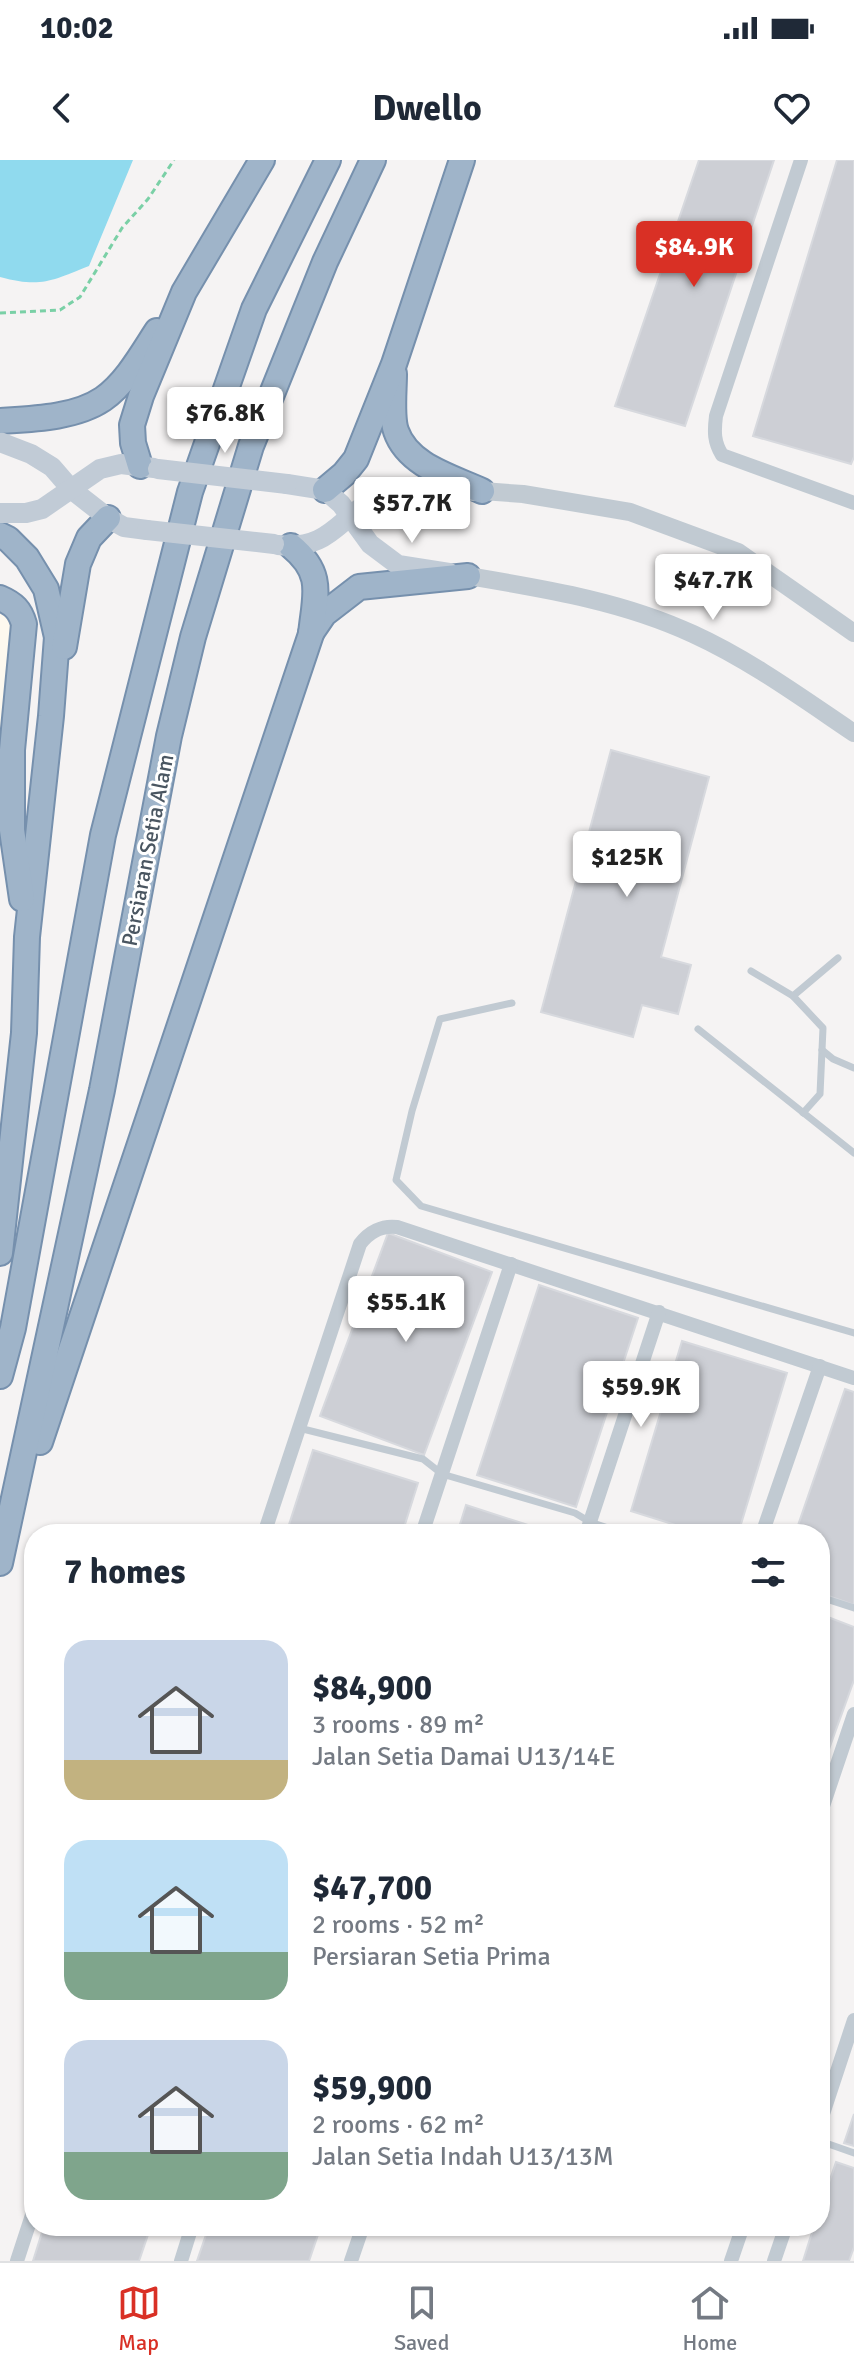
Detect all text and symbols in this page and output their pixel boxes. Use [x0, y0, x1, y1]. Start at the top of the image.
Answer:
text: 10:02 [40, 10, 114, 47]
icon: back [40, 86, 84, 130]
text: Dwello [372, 86, 482, 131]
icon: heart [770, 86, 814, 130]
pin: $84.9K [629, 221, 759, 289]
text: $84.9K [654, 231, 734, 263]
pin: $76.8K [160, 387, 290, 455]
text: $76.8K [185, 397, 265, 429]
pin: $57.7K [347, 477, 477, 545]
text: $57.7K [372, 487, 452, 519]
pin: $47.7K [648, 554, 778, 622]
text: $47.7K [673, 564, 753, 596]
street label: Persiaran Setia Alam [116, 752, 179, 948]
pin: $125K [571, 831, 683, 899]
text: $125K [591, 841, 663, 873]
pin: $55.1K [341, 1276, 471, 1344]
text: $55.1K [366, 1286, 446, 1318]
pin: $59.9K [576, 1361, 706, 1429]
text: $59.9K [601, 1371, 681, 1403]
icon: filters [746, 1550, 790, 1594]
text: 7 homes [64, 1551, 185, 1593]
text: $84,900 [312, 1667, 432, 1709]
icon: home [128, 1672, 224, 1768]
text: 3 rooms · 89 m² [312, 1709, 485, 1741]
text: Jalan Setia Damai U13/14E [312, 1741, 615, 1773]
text: $47,700 [312, 1867, 432, 1909]
icon: home [128, 1872, 224, 1968]
text: 2 rooms · 52 m² [312, 1909, 485, 1941]
text: Persiaran Setia Prima [312, 1941, 551, 1973]
text: $59,900 [312, 2067, 432, 2109]
icon: home [128, 2072, 224, 2168]
text: 2 rooms · 62 m² [312, 2109, 485, 2141]
text: Jalan Setia Indah U13/13M [312, 2141, 614, 2173]
tab: Map [117, 2281, 161, 2356]
tab: Saved [394, 2281, 449, 2356]
tab: Home [683, 2281, 737, 2356]

